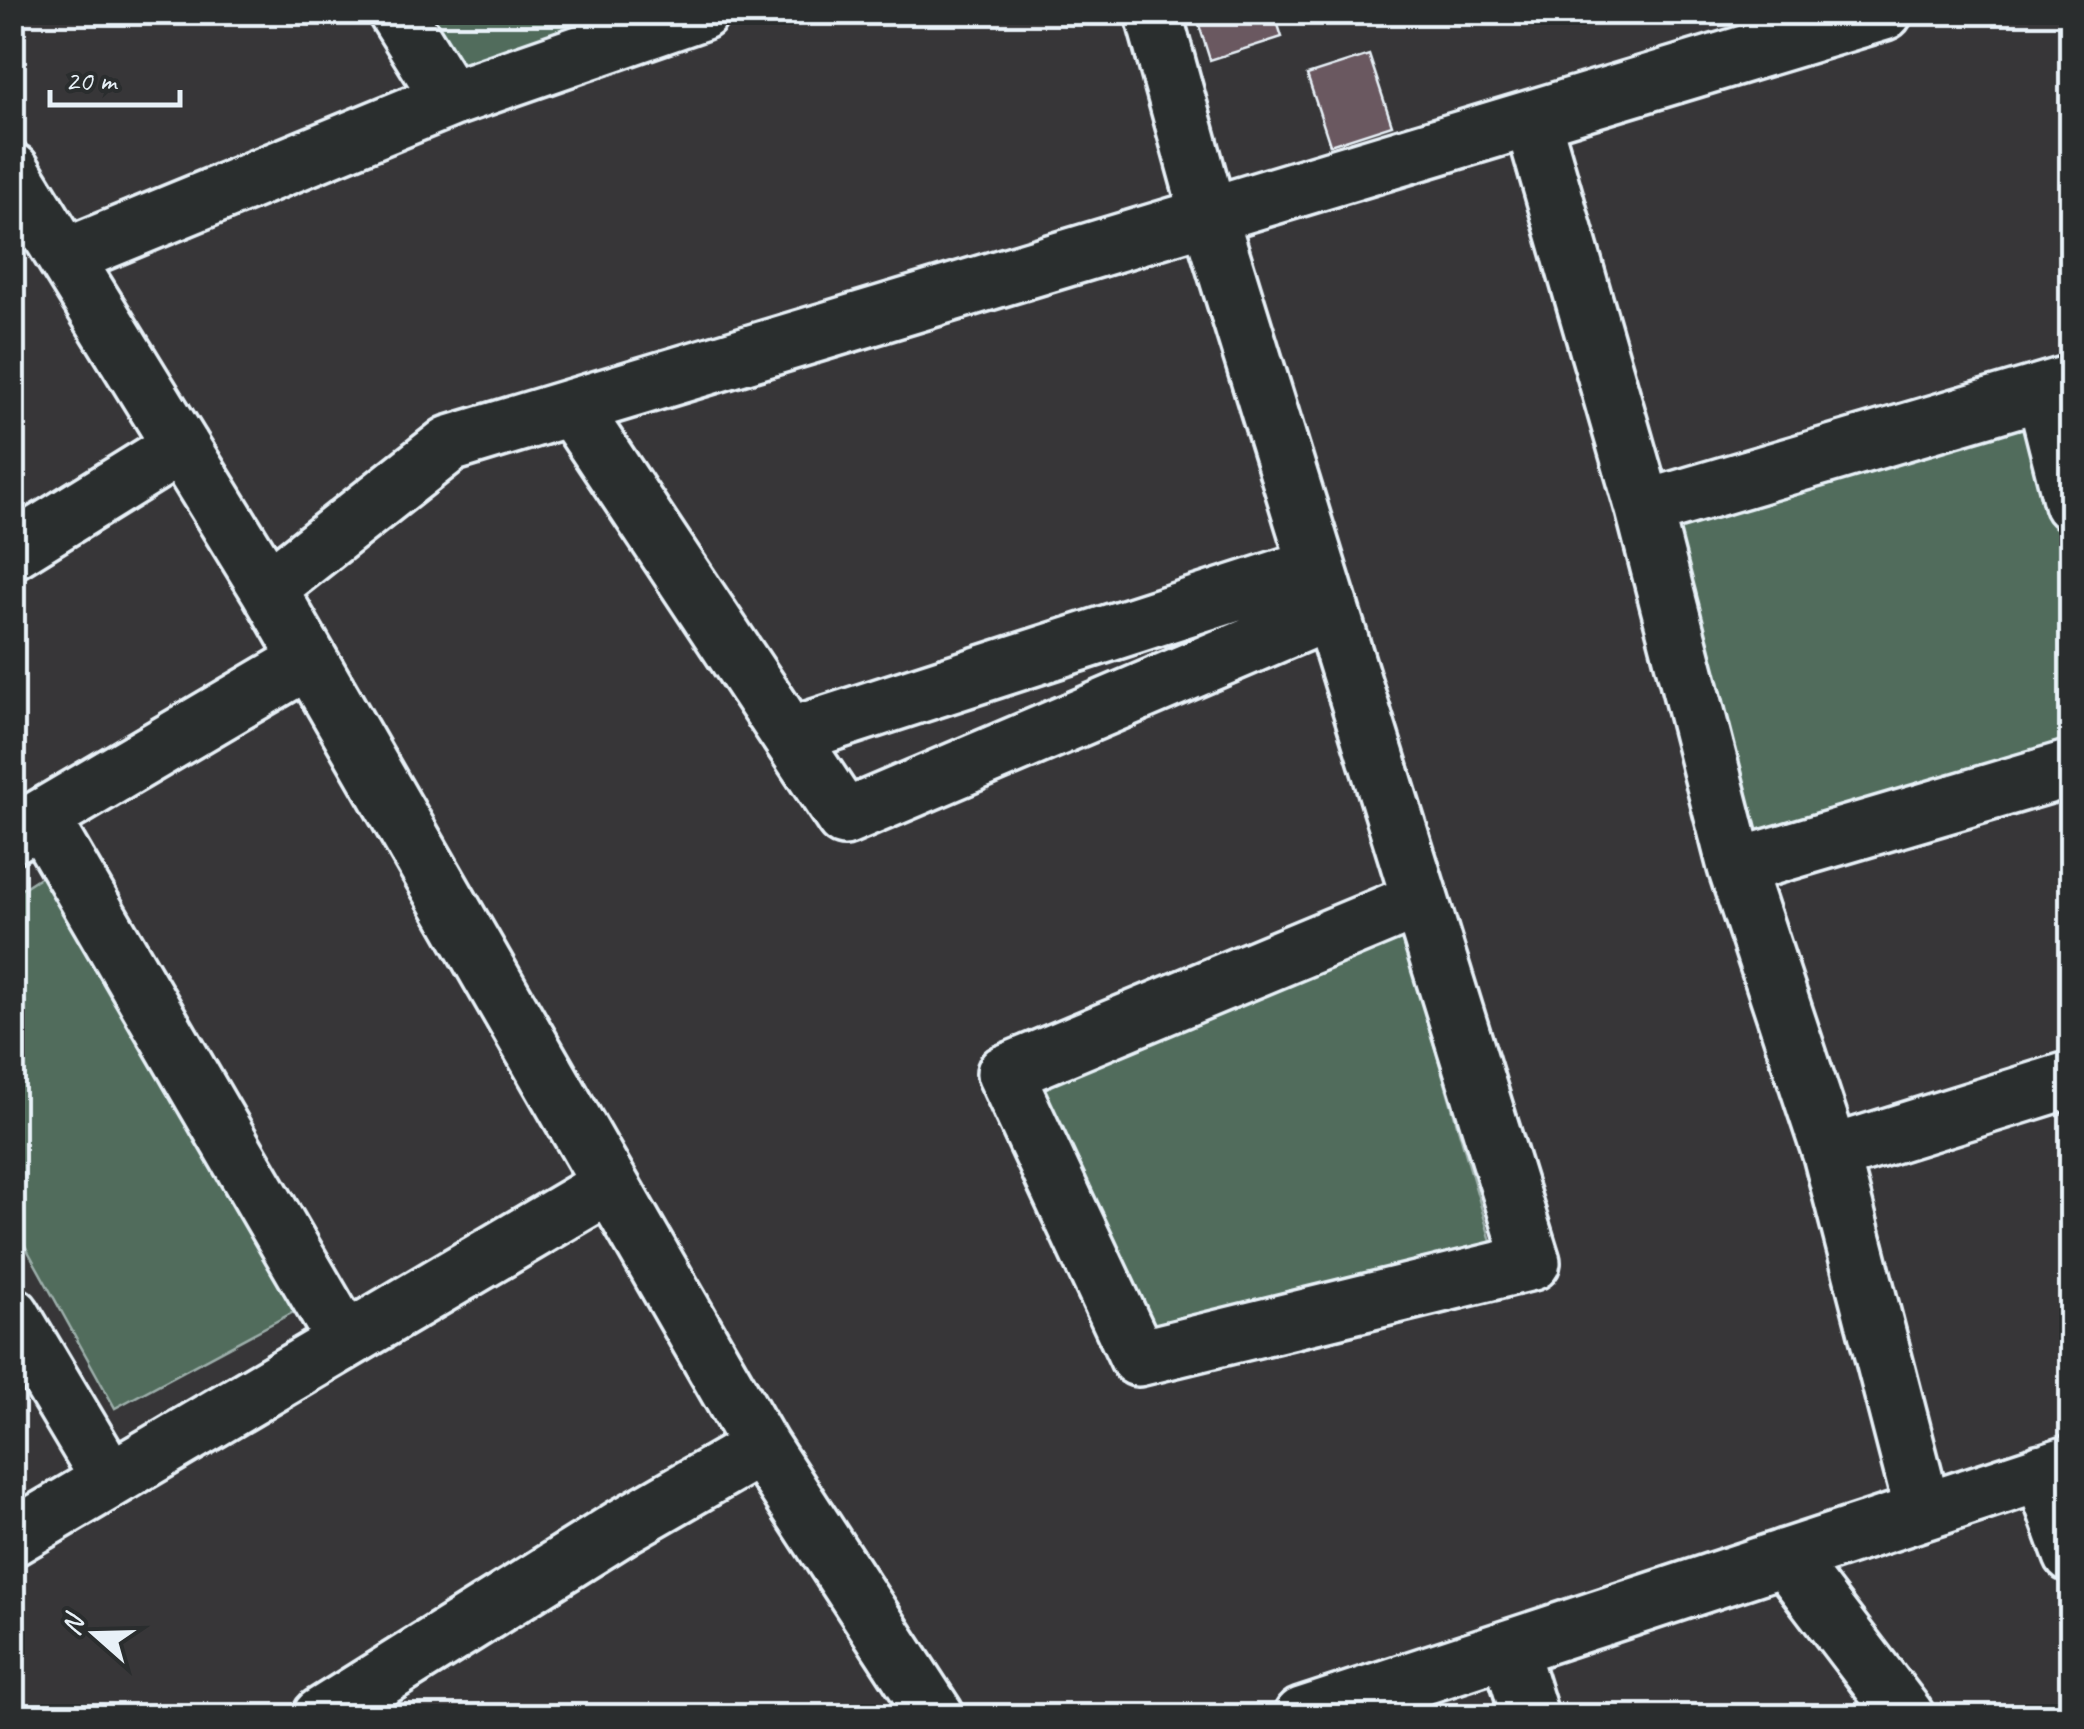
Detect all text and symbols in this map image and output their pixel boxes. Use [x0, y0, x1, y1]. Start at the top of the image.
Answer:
scale bar [50, 45, 180, 107]
text: 20 m [65, 61, 118, 99]
north arrow [45, 1584, 145, 1684]
text: N [53, 1607, 93, 1640]

